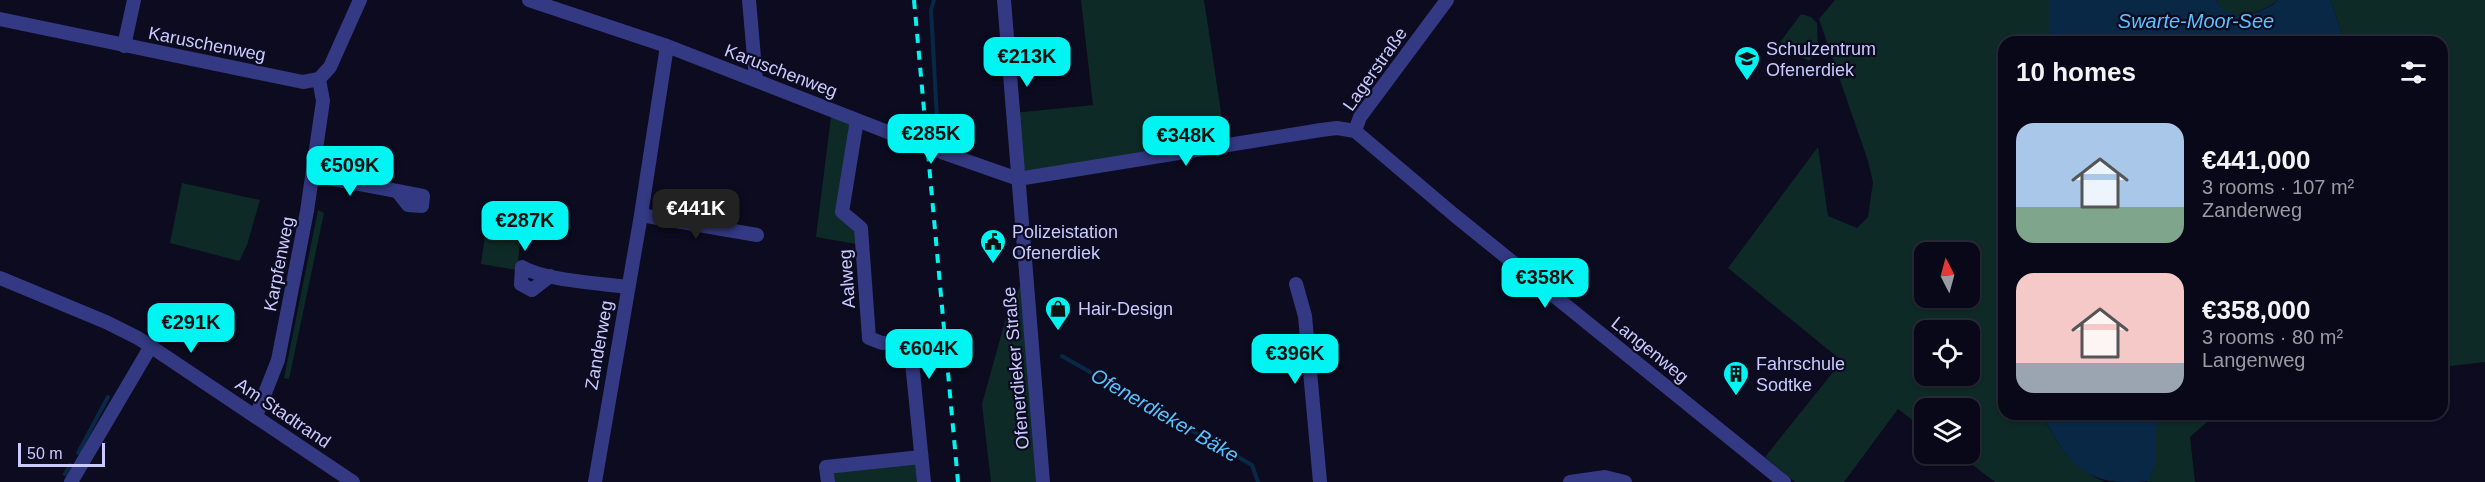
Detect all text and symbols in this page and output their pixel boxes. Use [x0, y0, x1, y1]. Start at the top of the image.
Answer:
water label: Swarte-Moor-See [2118, 10, 2274, 32]
street label: Karuschenweg [147, 23, 267, 65]
street label: Lagerstraße [1339, 24, 1411, 114]
pin: €213K [985, 37, 1069, 88]
place label: Schulzentrum Ofenerdiek [1766, 39, 1876, 80]
street label: Karuschenweg [722, 40, 840, 102]
school or university icon: Schulzentrum Ofenerdiek [1732, 44, 1762, 82]
text: €213K [998, 45, 1056, 67]
icon: filters [2397, 56, 2430, 89]
text: 10 homes [2016, 57, 2136, 87]
pin: €285K [889, 114, 973, 165]
pin: €348K [1144, 116, 1228, 167]
text: €285K [902, 122, 960, 144]
text: €348K [1157, 124, 1215, 146]
text: €441,000 [2202, 145, 2310, 175]
pin: €509K [308, 146, 392, 197]
icon: home [2064, 147, 2136, 219]
text: €509K [321, 154, 379, 176]
text: 3 rooms · 107 m² [2202, 176, 2354, 198]
pin: €441K [654, 189, 738, 240]
text: €441K [667, 197, 725, 219]
text: Zanderweg [2202, 199, 2302, 221]
pin: €287K [483, 201, 567, 252]
text: €287K [496, 209, 554, 231]
street label: Karpfenweg [260, 215, 298, 313]
place label: Polizeistation Ofenerdiek [1012, 222, 1118, 263]
public building icon: Polizeistation Ofenerdiek [978, 227, 1008, 265]
north arrow [1914, 242, 1980, 308]
map controls [1914, 242, 1980, 464]
street label: Aalweg [835, 249, 859, 309]
pin: €358K [1503, 258, 1587, 309]
text: €358K [1516, 266, 1574, 288]
street label: Ofenerdieker Straße [999, 286, 1033, 450]
shop icon: Hair-Design [1043, 294, 1073, 332]
text: €358,000 [2202, 295, 2310, 325]
icon: home [2064, 297, 2136, 369]
street label: Zanderweg [581, 299, 617, 391]
place label: Hair-Design [1078, 299, 1173, 319]
pin: €291K [149, 303, 233, 354]
text: €291K [162, 311, 220, 333]
street label: Langenweg [1608, 313, 1692, 387]
button: locate [1914, 320, 1980, 386]
text: 3 rooms · 80 m² [2202, 326, 2343, 348]
pin: €604K [887, 329, 971, 380]
pin: €396K [1253, 334, 1337, 385]
text: €604K [900, 337, 958, 359]
text: €396K [1266, 342, 1324, 364]
text: Langenweg [2202, 349, 2305, 371]
place label: Fahrschule Sodtke [1756, 354, 1845, 395]
building icon: Fahrschule Sodtke [1721, 359, 1751, 397]
water label: Ofenerdieker Bäke [1087, 364, 1243, 466]
street label: Am Stadtrand [232, 374, 334, 452]
button: layers [1914, 398, 1980, 464]
scale bar [18, 440, 105, 468]
text: 50 m [27, 445, 63, 462]

